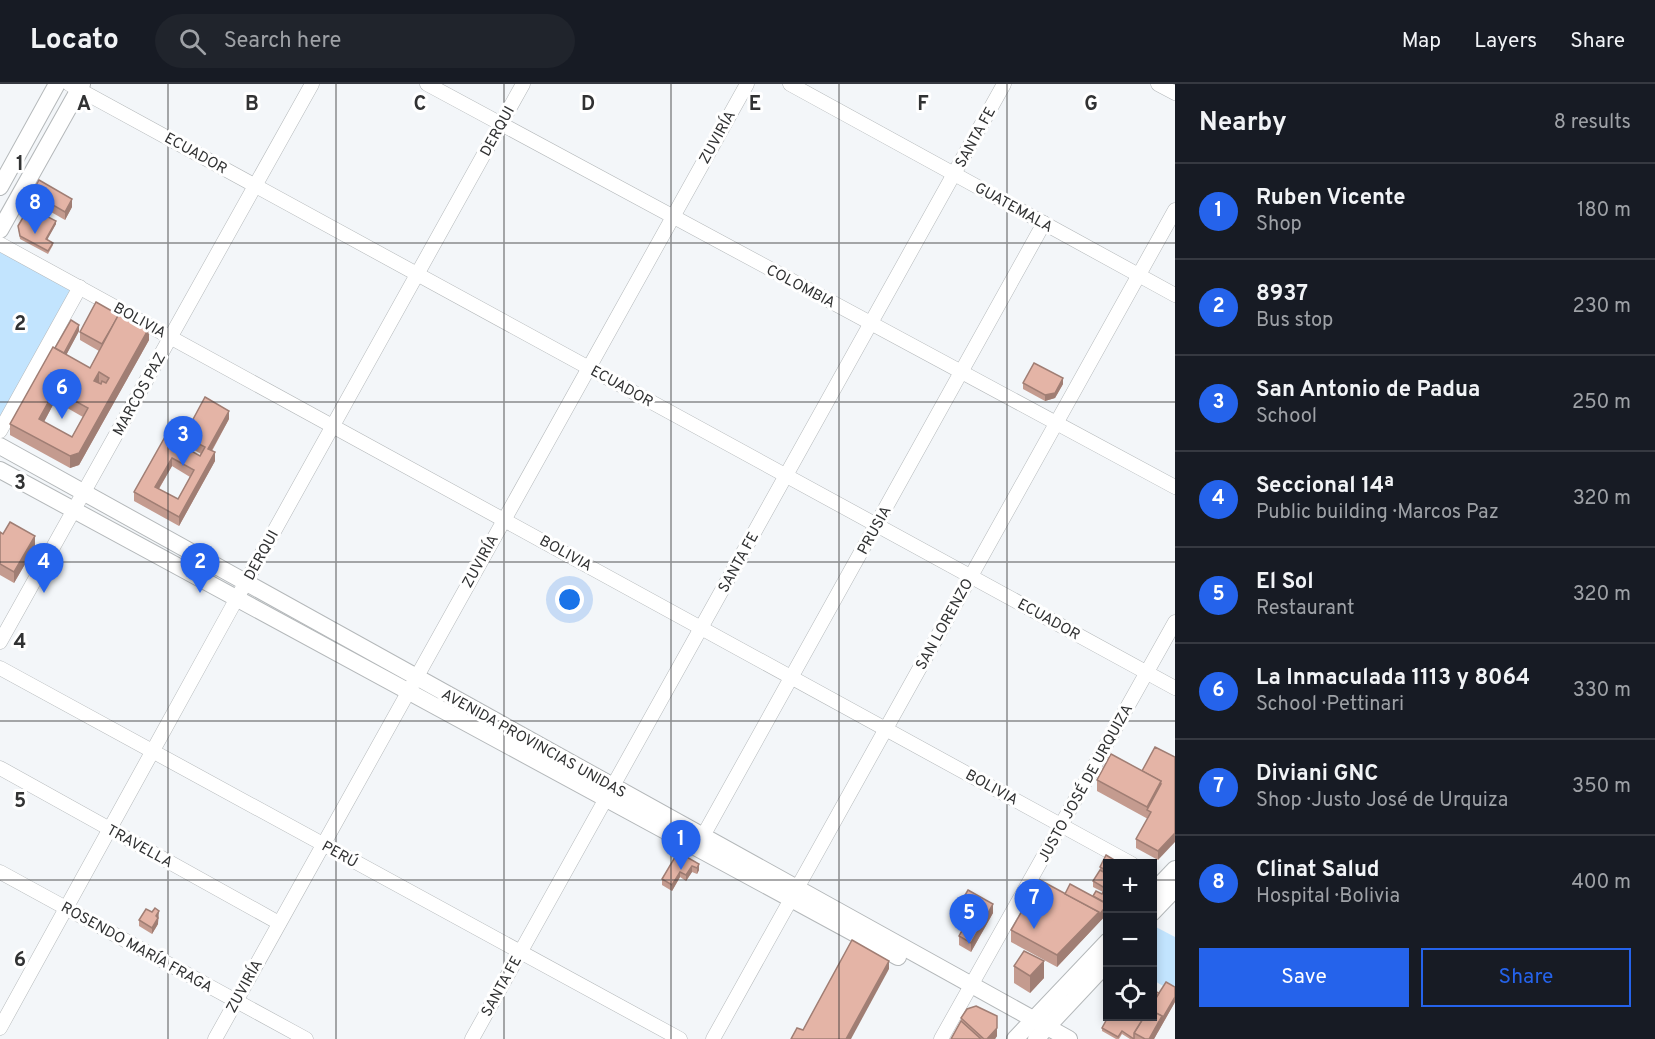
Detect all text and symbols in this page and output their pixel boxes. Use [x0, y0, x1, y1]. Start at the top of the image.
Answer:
search box [155, 14, 575, 68]
text: Locato [30, 23, 119, 59]
icon: search [176, 25, 209, 58]
text: Search here [224, 28, 341, 55]
text: Map [1402, 28, 1441, 55]
text: Layers [1474, 28, 1537, 55]
text: Share [1570, 28, 1625, 55]
text: A [77, 92, 91, 118]
text: B [245, 92, 259, 118]
text: C [414, 92, 426, 118]
text: D [581, 92, 595, 118]
text: E [749, 92, 761, 118]
text: F [917, 92, 929, 118]
text: G [1084, 92, 1098, 118]
street label: DERQUI [477, 103, 520, 160]
street label: SANTA FE [952, 104, 1001, 171]
street label: ZUVIRÍA [695, 107, 741, 168]
text: Nearby [1199, 107, 1287, 140]
text: 8 results [1554, 110, 1631, 136]
street label: ECUADOR [161, 129, 230, 179]
text: 1 [16, 152, 24, 178]
street label: GUATEMALA [971, 179, 1056, 238]
pin: 8 [15, 184, 54, 234]
text: Ruben Vicente [1256, 185, 1406, 212]
text: 1 [1215, 198, 1223, 224]
text: 180 m [1577, 198, 1631, 224]
text: Shop [1256, 212, 1302, 238]
street label: COLOMBIA [763, 261, 838, 313]
text: 8937 [1256, 281, 1308, 308]
text: 2 [1212, 294, 1225, 320]
text: 230 m [1572, 294, 1631, 320]
street label: BOLIVIA [110, 299, 169, 343]
text: Bus stop [1256, 308, 1333, 334]
text: 2 [14, 312, 26, 338]
street label: MARCOS PAZ [110, 350, 171, 440]
street label: ECUADOR [587, 362, 656, 412]
pin: 6 [42, 370, 82, 419]
text: San Antonio de Padua [1256, 377, 1480, 404]
text: 3 [1213, 390, 1225, 416]
text: 250 m [1572, 390, 1631, 416]
text: School [1256, 404, 1317, 430]
pin: 3 [164, 416, 202, 466]
text: 3 [14, 471, 26, 497]
text: Seccional 14ª [1256, 473, 1394, 500]
text: 4 [1212, 486, 1225, 512]
text: 320 m [1573, 486, 1631, 512]
text: Public building · Marcos Paz [1256, 500, 1499, 526]
street label: PRUSIA [854, 503, 896, 558]
street label: DERQUI [241, 527, 284, 584]
street label: SANTA FE [715, 529, 764, 596]
street label: ZUVIRÍA [458, 531, 504, 592]
street label: BOLIVIA [536, 532, 595, 576]
pin: 4 [24, 544, 63, 593]
pin: 2 [180, 544, 220, 593]
text: El Sol [1256, 569, 1314, 596]
street label: SAN LORENZO [912, 576, 978, 674]
text: 5 [1212, 582, 1225, 608]
text: 320 m [1573, 582, 1631, 608]
your location [555, 585, 584, 614]
street label: ECUADOR [1014, 595, 1083, 645]
text: Restaurant [1256, 596, 1355, 622]
text: 4 [14, 630, 26, 656]
text: La Inmaculada 1113 y 8064 [1256, 665, 1530, 692]
text: 6 [1212, 678, 1225, 704]
text: 330 m [1573, 678, 1631, 704]
street label: AVENIDA PROVINCIAS UNIDAS [438, 686, 629, 803]
text: School · Pettinari [1256, 692, 1404, 718]
street label: JUSTO JOSÉ DE URQUIZA [1034, 701, 1138, 866]
text: Diviani GNC [1256, 761, 1378, 788]
street label: BOLIVIA [962, 766, 1021, 810]
text: 7 [1213, 774, 1224, 800]
text: 350 m [1572, 774, 1631, 800]
text: Shop · Justo José de Urquiza [1256, 788, 1508, 814]
text: 5 [14, 789, 26, 815]
pin: 1 [662, 820, 700, 870]
street label: TRAVELLA [103, 821, 176, 873]
street label: PERÚ [318, 836, 362, 873]
text: Clinat Salud [1256, 857, 1379, 884]
map controls [1103, 859, 1157, 1021]
button: + [1103, 859, 1157, 913]
text: 8 [1212, 870, 1225, 896]
text: 400 m [1571, 870, 1631, 896]
pin: 7 [1014, 880, 1054, 929]
text: Hospital · Bolivia [1256, 884, 1400, 910]
pin: 5 [950, 894, 988, 944]
street label: ROSENDO MARÍA FRAGA [57, 898, 216, 998]
button: − [1103, 913, 1157, 967]
text: 6 [14, 948, 26, 974]
button: Save [1199, 948, 1409, 1007]
button: Share [1421, 948, 1631, 1007]
street label: SANTA FE [478, 953, 527, 1020]
street label: ZUVIRÍA [222, 956, 268, 1017]
button: locate [1103, 967, 1157, 1021]

